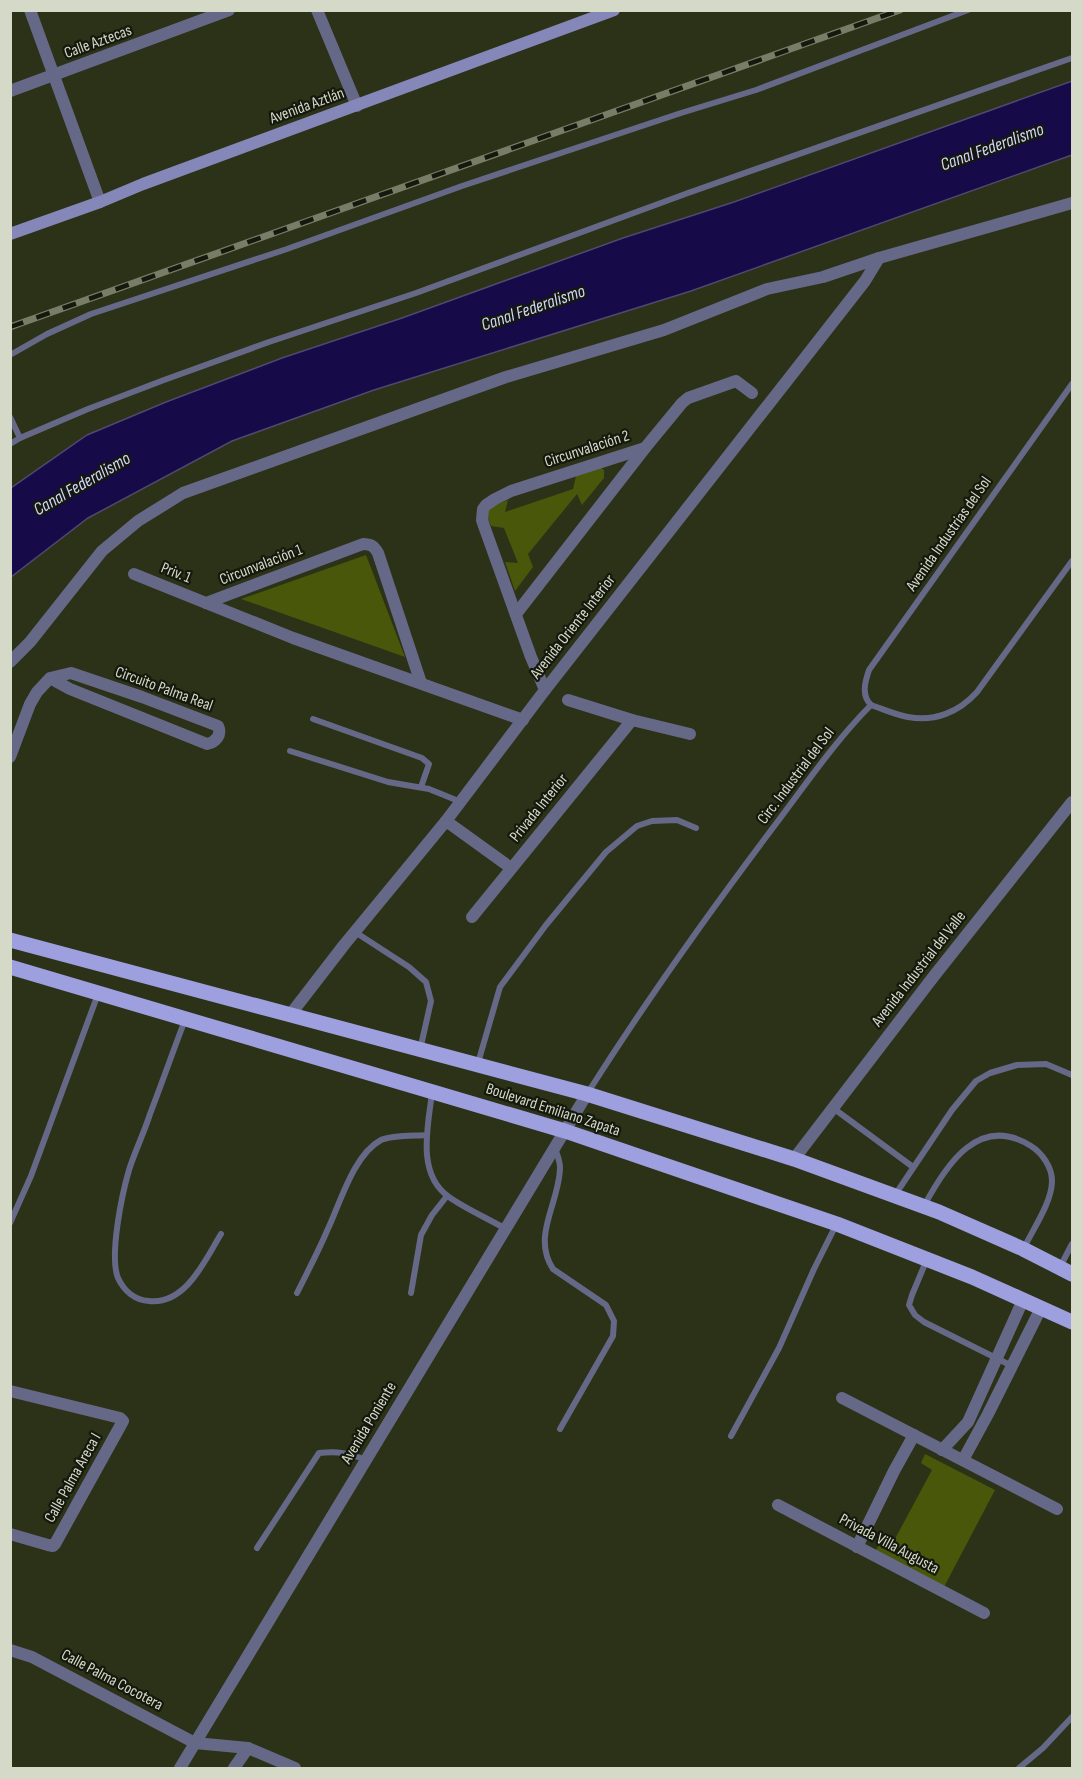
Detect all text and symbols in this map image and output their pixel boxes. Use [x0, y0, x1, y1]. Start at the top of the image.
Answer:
street label: Calle Aztecas [62, 21, 135, 63]
street label: Avenida Aztlán [266, 84, 347, 129]
water label: Canal Federalismo [937, 118, 1047, 175]
water label: Canal Federalismo [478, 280, 588, 336]
street label: Circunvalación 2 [542, 426, 632, 472]
water label: Canal Federalismo [30, 447, 135, 520]
street label: Avenida Industrias del Sol [902, 473, 996, 596]
street label: Circunvalación 1 [217, 540, 305, 589]
street label: Priv. 1 [158, 558, 194, 588]
street label: Avenida Oriente Interior [526, 571, 620, 684]
street label: Circuito Palma Real [113, 663, 215, 715]
street label: Circ. Industrial del Sol [754, 724, 838, 828]
street label: Privada Interior [506, 770, 572, 846]
street label: Avenida Industrial del Valle [867, 907, 970, 1031]
street label: Boulevard Emiliano Zapata [483, 1079, 623, 1141]
street label: Avenida Poniente [337, 1379, 401, 1468]
street label: Calle Palma Areca I [41, 1430, 105, 1526]
street label: Privada Villa Augusta [836, 1510, 942, 1578]
street label: Calle Palma Cocotera [58, 1645, 166, 1715]

